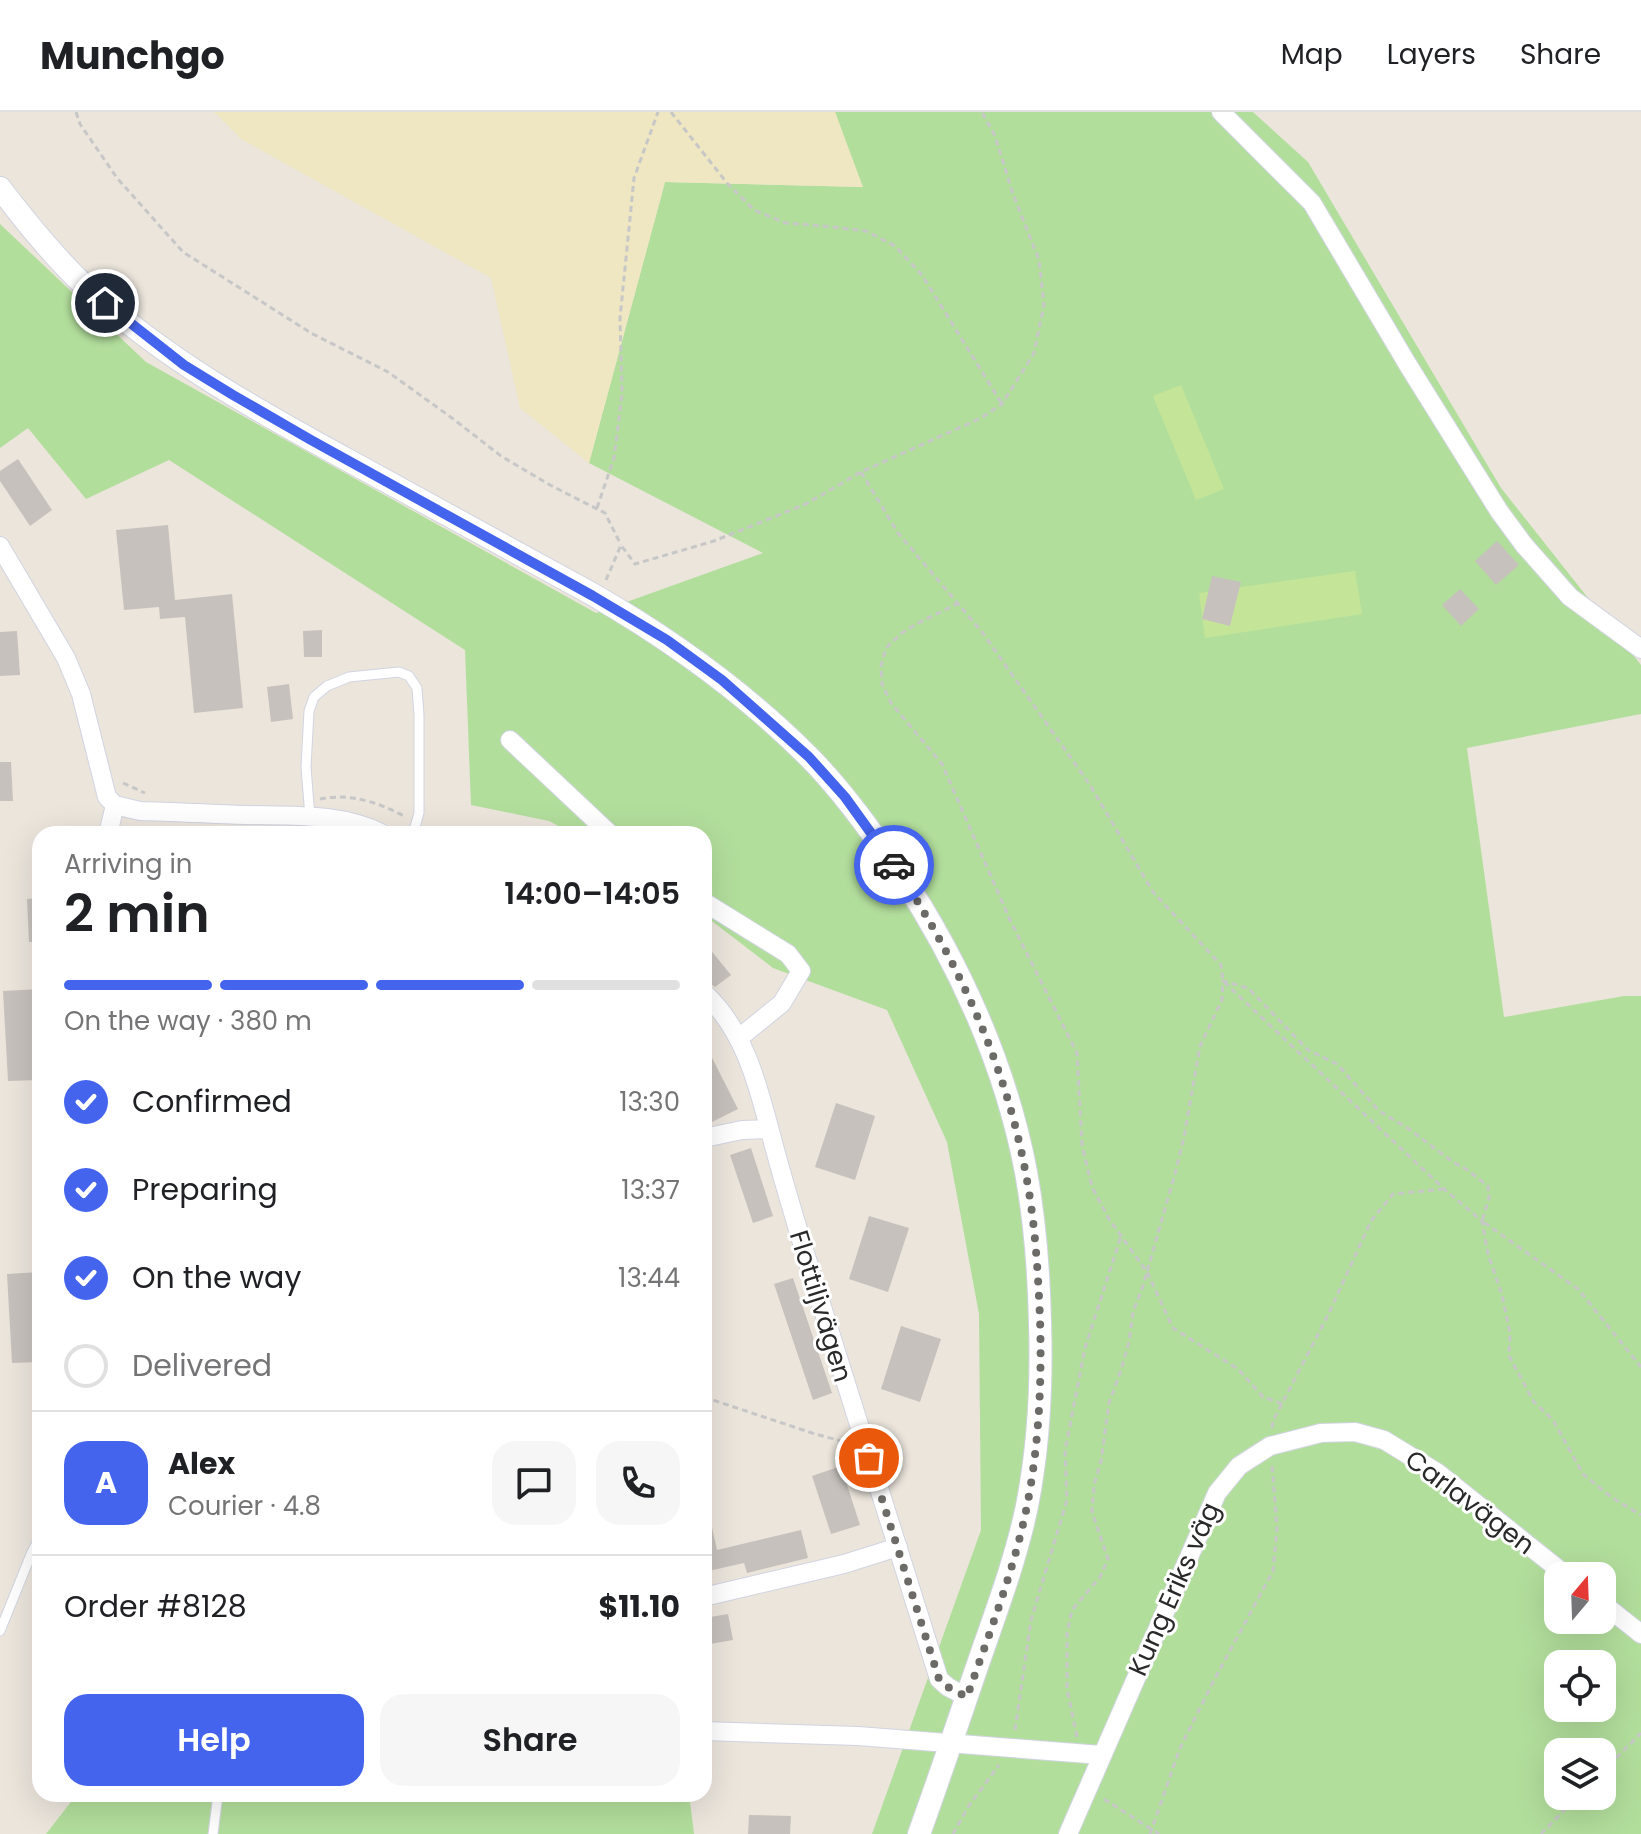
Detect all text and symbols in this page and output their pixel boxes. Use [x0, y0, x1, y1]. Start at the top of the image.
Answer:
text: Munchgo [40, 29, 225, 82]
text: Map [1281, 35, 1343, 74]
text: Layers [1387, 35, 1476, 74]
text: Share [1520, 35, 1601, 74]
pin [71, 269, 139, 337]
icon: home [83, 281, 127, 325]
courier [854, 825, 934, 905]
icon: car [872, 843, 916, 887]
text: Arriving in [64, 846, 193, 882]
text: 14:00–14:05 [504, 872, 680, 915]
text: 2 min [64, 877, 210, 950]
text: On the way · 380 m [64, 1003, 312, 1039]
icon: check [64, 1080, 108, 1124]
text: Confirmed [132, 1080, 292, 1123]
text: 13:30 [619, 1084, 680, 1120]
icon: check [64, 1168, 108, 1212]
text: Preparing [132, 1168, 278, 1211]
text: 13:37 [621, 1172, 680, 1208]
street label: Flottiljvägen [781, 1226, 861, 1386]
icon: check [64, 1256, 108, 1300]
text: On the way [132, 1256, 301, 1299]
text: 13:44 [618, 1260, 680, 1296]
text: Delivered [132, 1344, 272, 1387]
pin [835, 1424, 903, 1492]
icon: bag [847, 1436, 891, 1480]
button: chat [492, 1441, 576, 1525]
button: phone [596, 1441, 680, 1525]
street label: Carlavägen [1398, 1441, 1542, 1563]
text: Alex [168, 1442, 235, 1485]
text: A [95, 1461, 117, 1504]
text: Courier · 4.8 [168, 1488, 321, 1524]
street label: Kung Eriks väg [1120, 1497, 1228, 1681]
north arrow [1544, 1562, 1616, 1634]
map controls [1544, 1562, 1616, 1810]
text: Order #8128 [64, 1585, 247, 1628]
text: $11.10 [598, 1585, 680, 1628]
button: locate [1544, 1650, 1616, 1722]
button: Help [64, 1694, 364, 1786]
button: Share [380, 1694, 680, 1786]
button: layers [1544, 1738, 1616, 1810]

